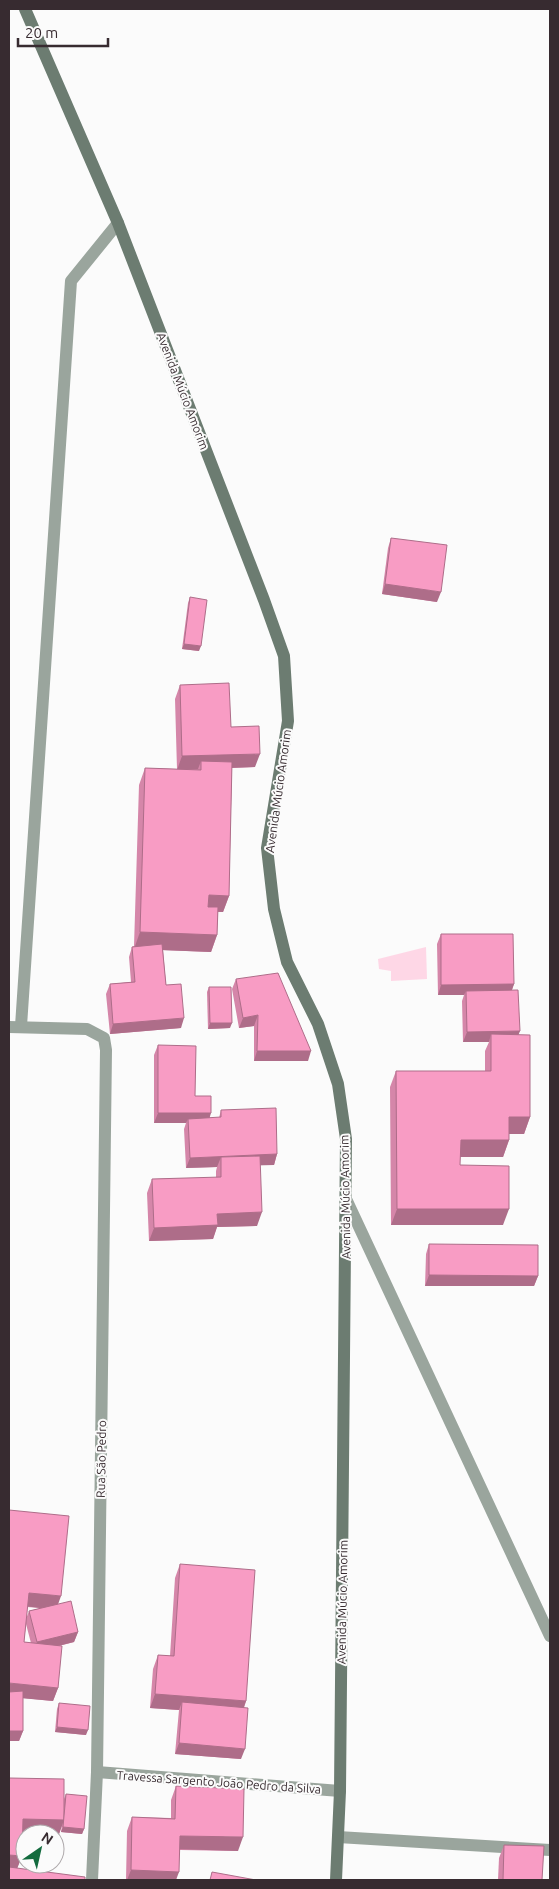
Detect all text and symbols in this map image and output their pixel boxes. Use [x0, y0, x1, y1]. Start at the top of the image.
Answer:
scale bar [18, 15, 108, 47]
text: 20 m [25, 24, 58, 41]
street label: Avenida Múcio Amorim [155, 331, 211, 451]
street label: Avenida Múcio Amorim [263, 729, 293, 853]
street label: Avenida Múcio Amorim [337, 1135, 353, 1259]
street label: Rua São Pedro [94, 1420, 108, 1498]
street label: Avenida Múcio Amorim [334, 1540, 350, 1664]
street label: Travessa Sargento João Pedro da Silva [116, 1768, 322, 1796]
north arrow [15, 1824, 65, 1874]
text: N [38, 1829, 56, 1848]

